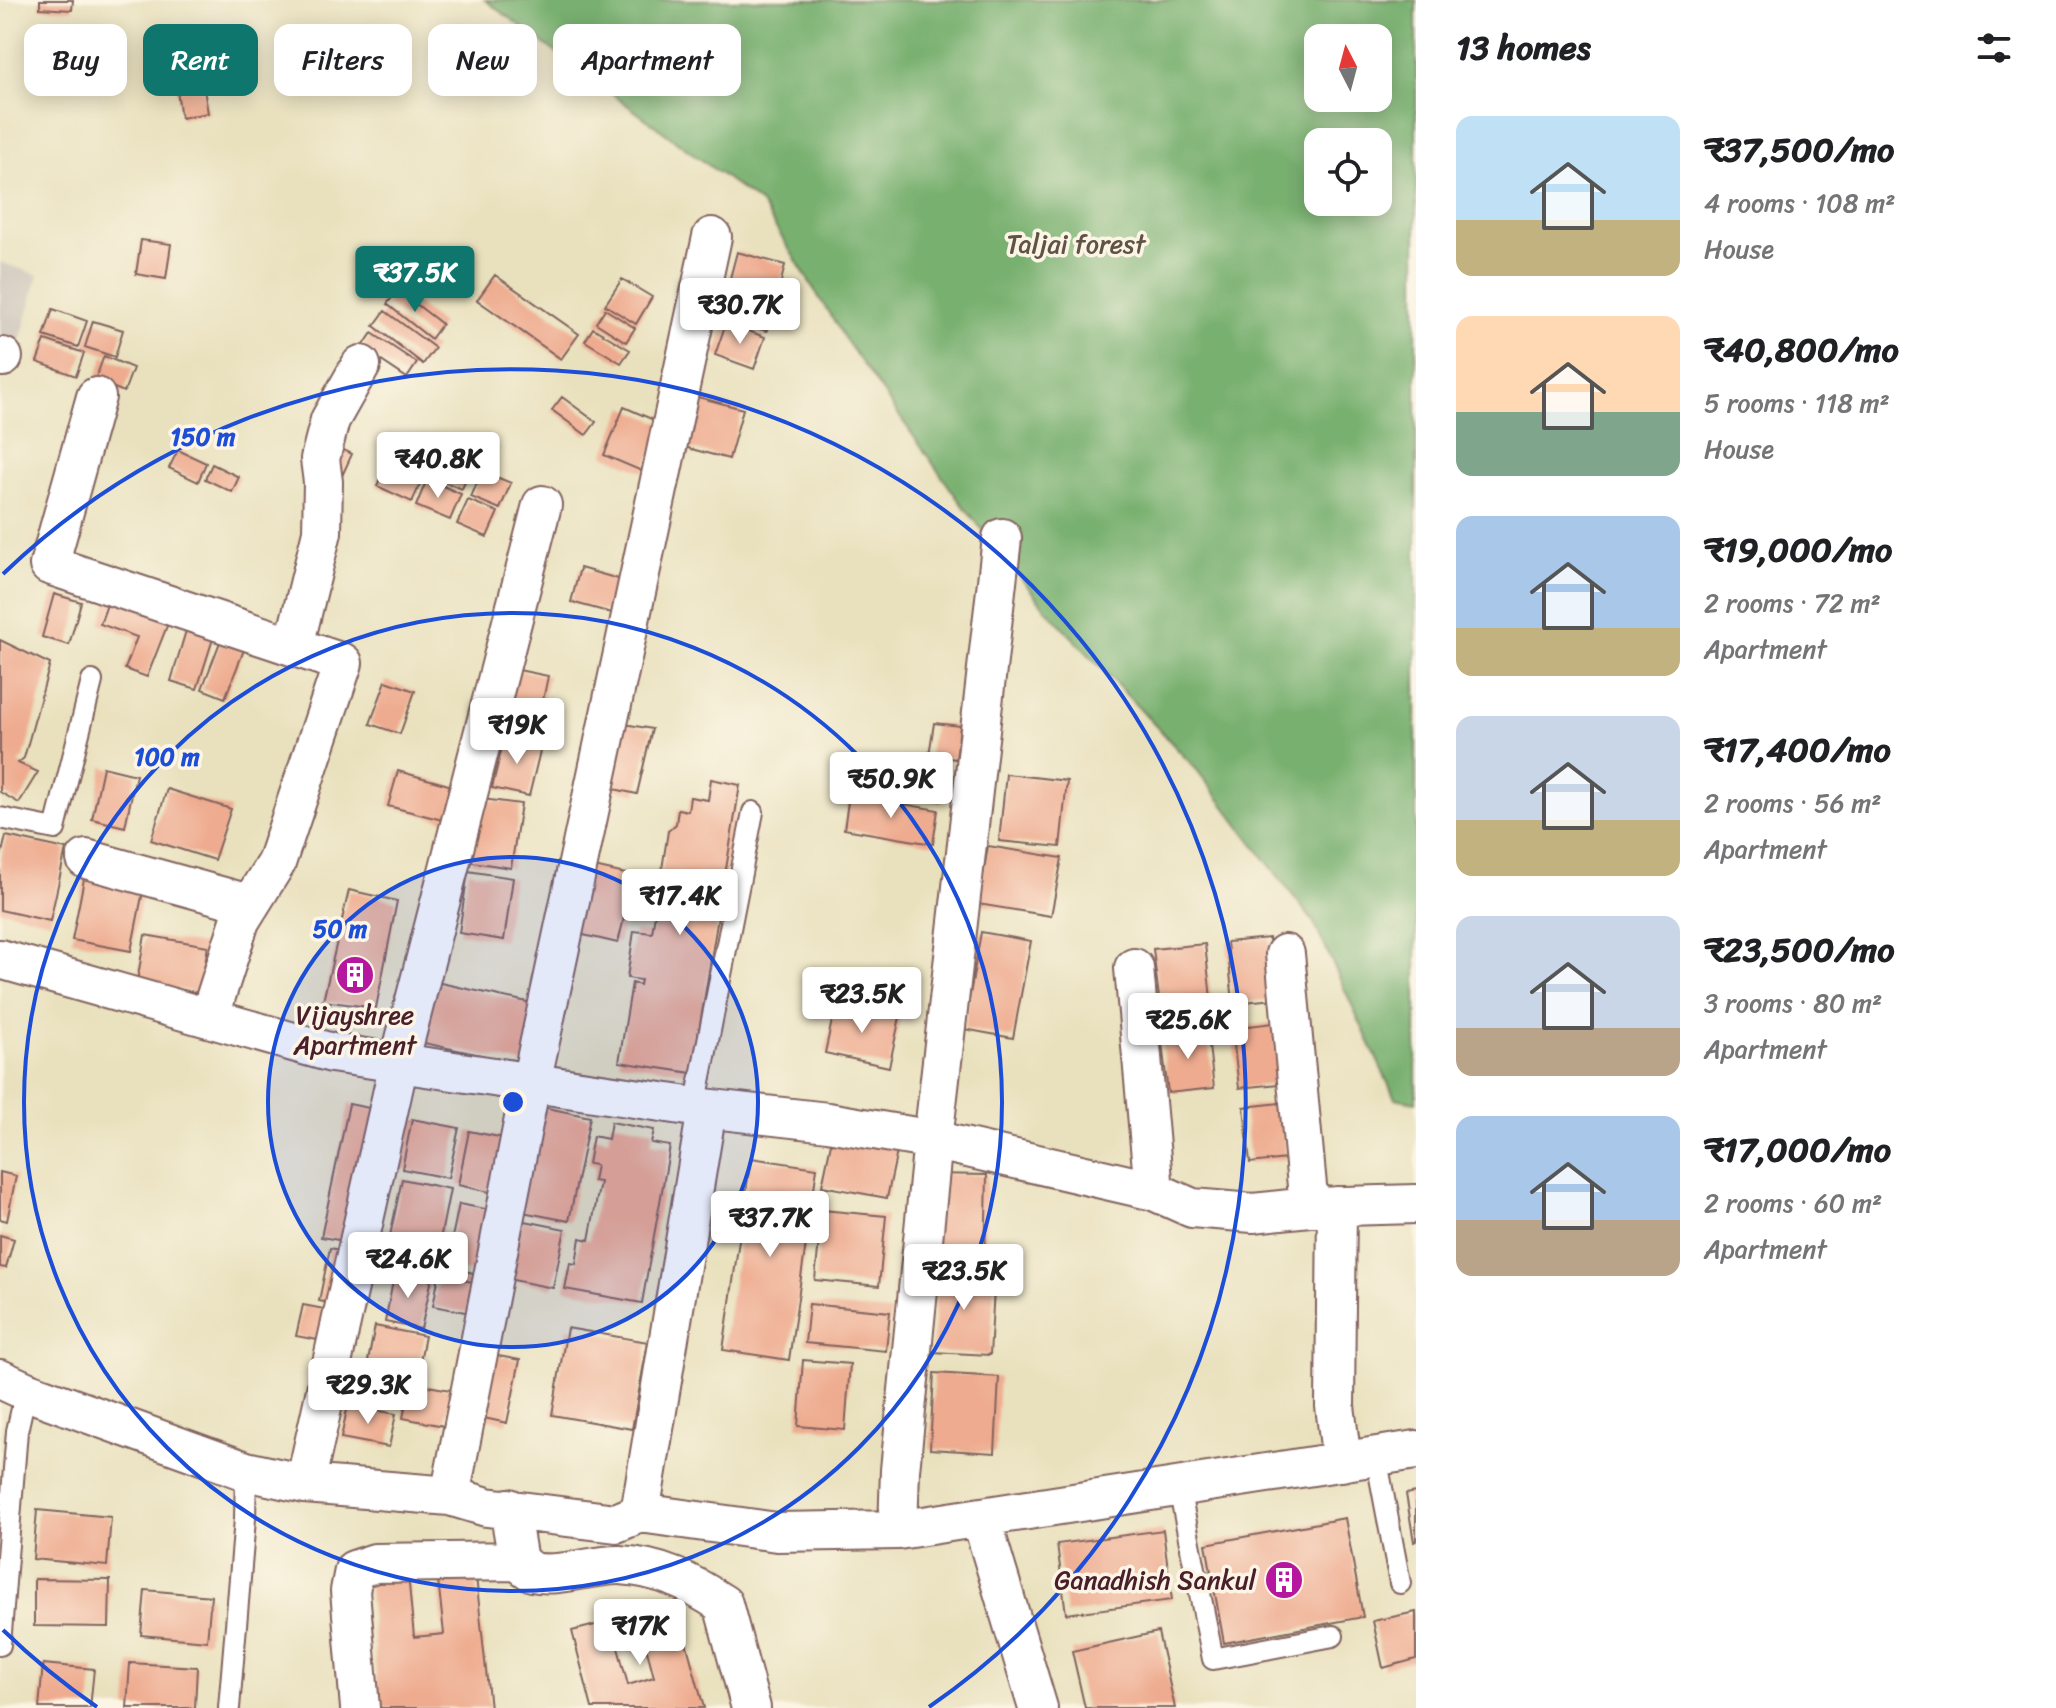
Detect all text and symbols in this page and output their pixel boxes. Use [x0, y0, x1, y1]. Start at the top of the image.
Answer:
text: 13 homes [1456, 18, 1591, 78]
chip: Buy [24, 24, 127, 96]
chip: Rent [143, 24, 258, 96]
chip: Filters [274, 24, 412, 96]
chip: New [428, 24, 537, 96]
chip: Apartment [553, 24, 741, 96]
north arrow [1304, 24, 1392, 112]
map controls [1304, 24, 1392, 216]
icon: filters [1972, 26, 2016, 70]
text: ₹37,500/mo [1704, 120, 1894, 180]
button: locate [1304, 128, 1392, 216]
icon: home [1520, 148, 1616, 244]
text: 4 rooms · 108 m² [1704, 180, 1895, 226]
park label: Taljai forest [1007, 221, 1147, 267]
text: House [1704, 226, 1774, 272]
pin: ₹37.5K [350, 246, 480, 314]
text: ₹37.5K [373, 249, 457, 295]
pin: ₹30.7K [675, 278, 805, 346]
text: ₹30.7K [698, 281, 782, 327]
text: ₹40,800/mo [1704, 320, 1899, 380]
icon: home [1520, 348, 1616, 444]
text: 5 rooms · 118 m² [1704, 380, 1890, 426]
text: 150 m [171, 416, 236, 458]
text: House [1704, 426, 1774, 472]
pin: ₹40.8K [373, 432, 503, 500]
text: ₹40.8K [395, 435, 481, 481]
text: ₹19,000/mo [1704, 520, 1892, 580]
icon: home [1520, 548, 1616, 644]
text: 2 rooms · 72 m² [1704, 580, 1881, 626]
text: Apartment [1704, 626, 1827, 672]
pin: ₹19K [470, 698, 564, 766]
text: ₹19K [488, 701, 546, 747]
text: ₹17,400/mo [1704, 720, 1891, 780]
text: 100 m [134, 736, 200, 778]
icon: home [1520, 748, 1616, 844]
pin: ₹50.9K [826, 752, 956, 820]
text: ₹50.9K [848, 755, 934, 801]
text: 2 rooms · 56 m² [1704, 780, 1882, 826]
text: Apartment [1704, 826, 1827, 872]
pin: ₹17.4K [615, 869, 745, 937]
text: ₹17.4K [640, 872, 720, 918]
text: 50 m [313, 908, 368, 950]
text: ₹23,500/mo [1704, 920, 1894, 980]
icon: home [1520, 948, 1616, 1044]
building icon: Vijayshree Apartment [334, 954, 376, 996]
pin: ₹23.5K [797, 967, 927, 1035]
text: ₹23.5K [820, 970, 904, 1016]
text: 3 rooms · 80 m² [1704, 980, 1882, 1026]
place label: Vijayshree Apartment [293, 992, 418, 1068]
pin: ₹25.6K [1123, 993, 1253, 1061]
text: ₹25.6K [1146, 996, 1230, 1042]
text: Apartment [1704, 1026, 1827, 1072]
centre of rings [499, 1088, 527, 1116]
text: ₹17,000/mo [1704, 1120, 1891, 1180]
icon: home [1520, 1148, 1616, 1244]
text: 2 rooms · 60 m² [1704, 1180, 1882, 1226]
pin: ₹37.7K [705, 1191, 835, 1259]
text: ₹37.7K [729, 1194, 811, 1240]
text: Apartment [1704, 1226, 1827, 1272]
pin: ₹24.6K [343, 1232, 473, 1300]
text: ₹24.6K [366, 1235, 450, 1281]
pin: ₹23.5K [899, 1244, 1029, 1312]
text: ₹23.5K [922, 1247, 1006, 1293]
pin: ₹29.3K [303, 1358, 433, 1426]
text: ₹29.3K [326, 1361, 410, 1407]
place label: Ganadhish Sankul [1054, 1557, 1257, 1603]
building icon: Ganadhish Sankul [1263, 1559, 1305, 1601]
pin: ₹17K [593, 1599, 687, 1667]
text: ₹17K [612, 1602, 668, 1648]

